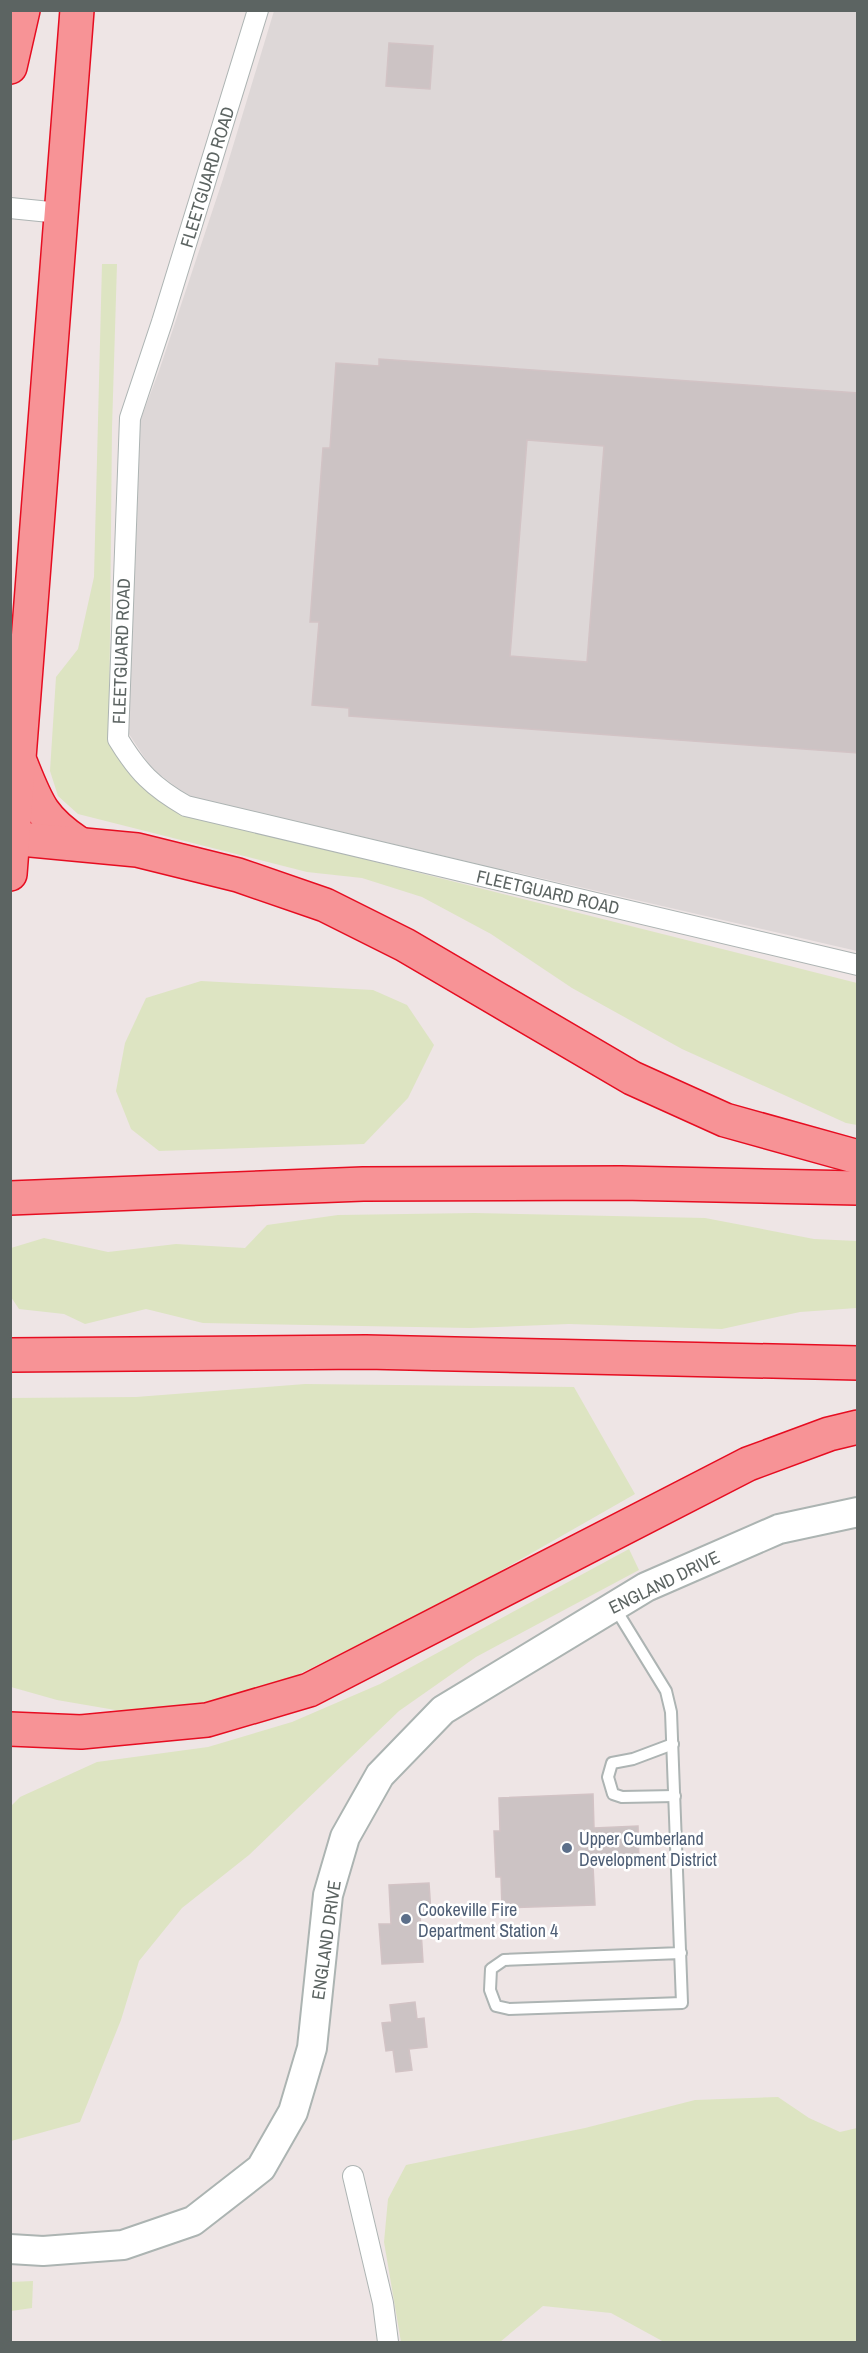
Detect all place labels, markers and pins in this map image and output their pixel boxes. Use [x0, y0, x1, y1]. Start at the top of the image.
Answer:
place label: Upper Cumberland Development District [579, 1826, 717, 1872]
marker: Upper Cumberland Development District [560, 1841, 574, 1855]
place label: Cookeville Fire Department Station 4 [418, 1897, 558, 1943]
marker: Cookeville Fire Department Station 4 [399, 1912, 413, 1926]

